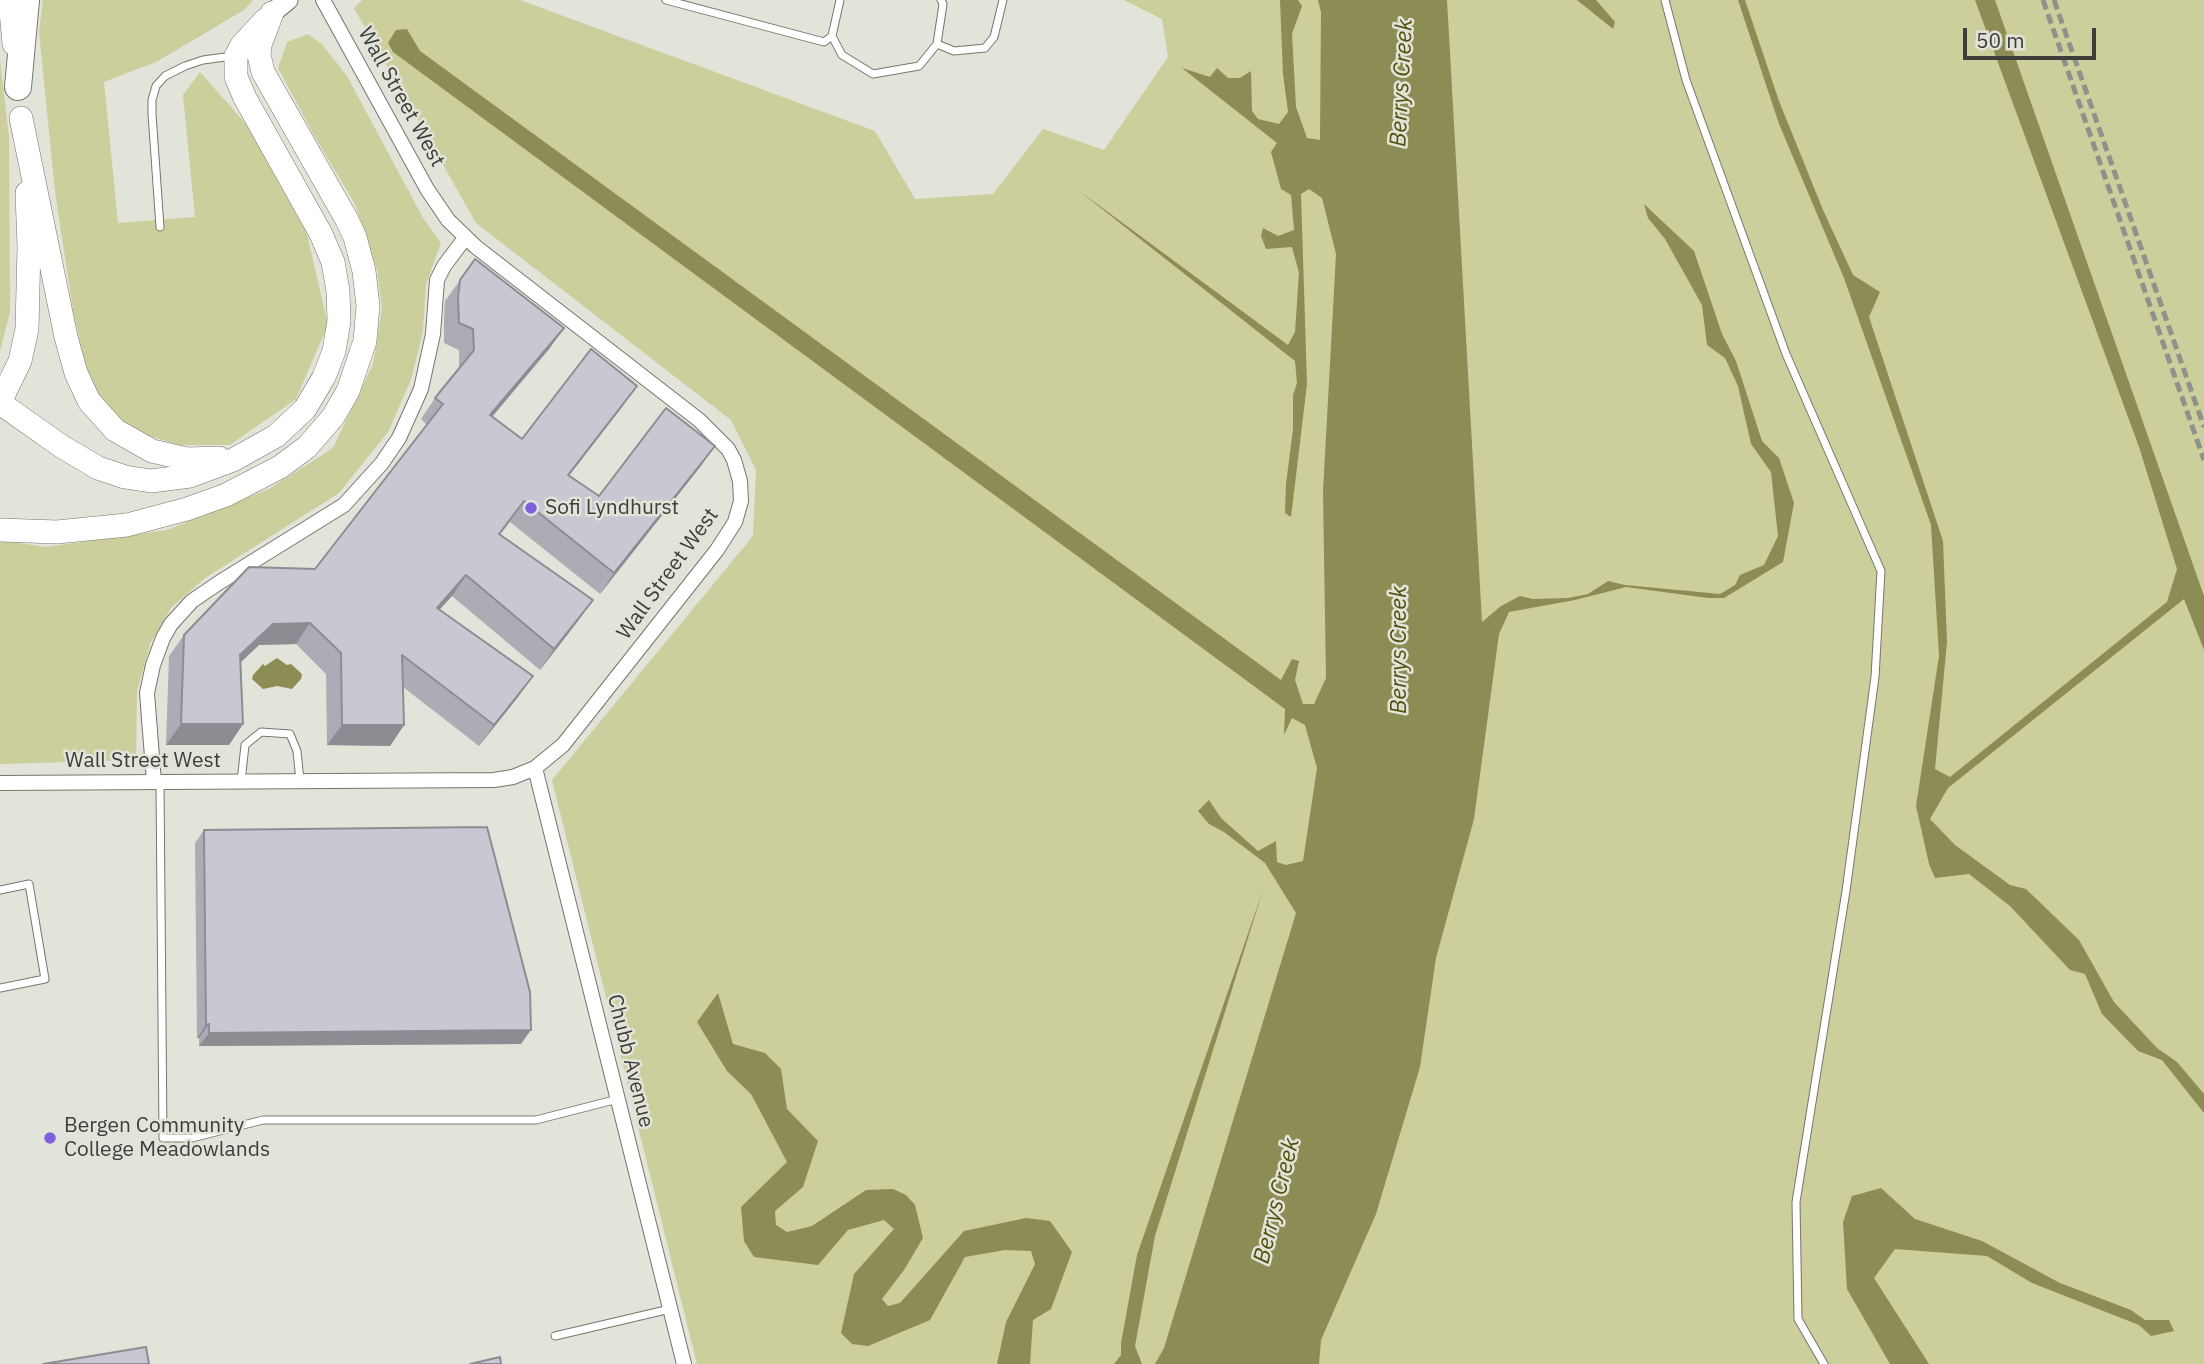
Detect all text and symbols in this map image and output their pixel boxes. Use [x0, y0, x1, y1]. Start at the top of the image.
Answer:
scale bar [1966, 14, 2099, 58]
water label: Berrys Creek [1385, 18, 1419, 148]
street label: Wall Street West [352, 23, 450, 171]
text: 50 m [1976, 26, 2025, 54]
place label: Sofi Lyndhurst [545, 495, 679, 521]
marker: Sofi Lyndhurst [523, 500, 539, 516]
street label: Wall Street West [612, 504, 724, 644]
water label: Berrys Creek [1385, 586, 1413, 714]
street label: Wall Street West [65, 748, 221, 774]
street label: Chubb Avenue [601, 992, 659, 1130]
place label: Bergen Community College Meadowlands [64, 1113, 270, 1163]
marker: Bergen Community College Meadowlands [42, 1130, 58, 1146]
water label: Berrys Creek [1248, 1136, 1306, 1266]

